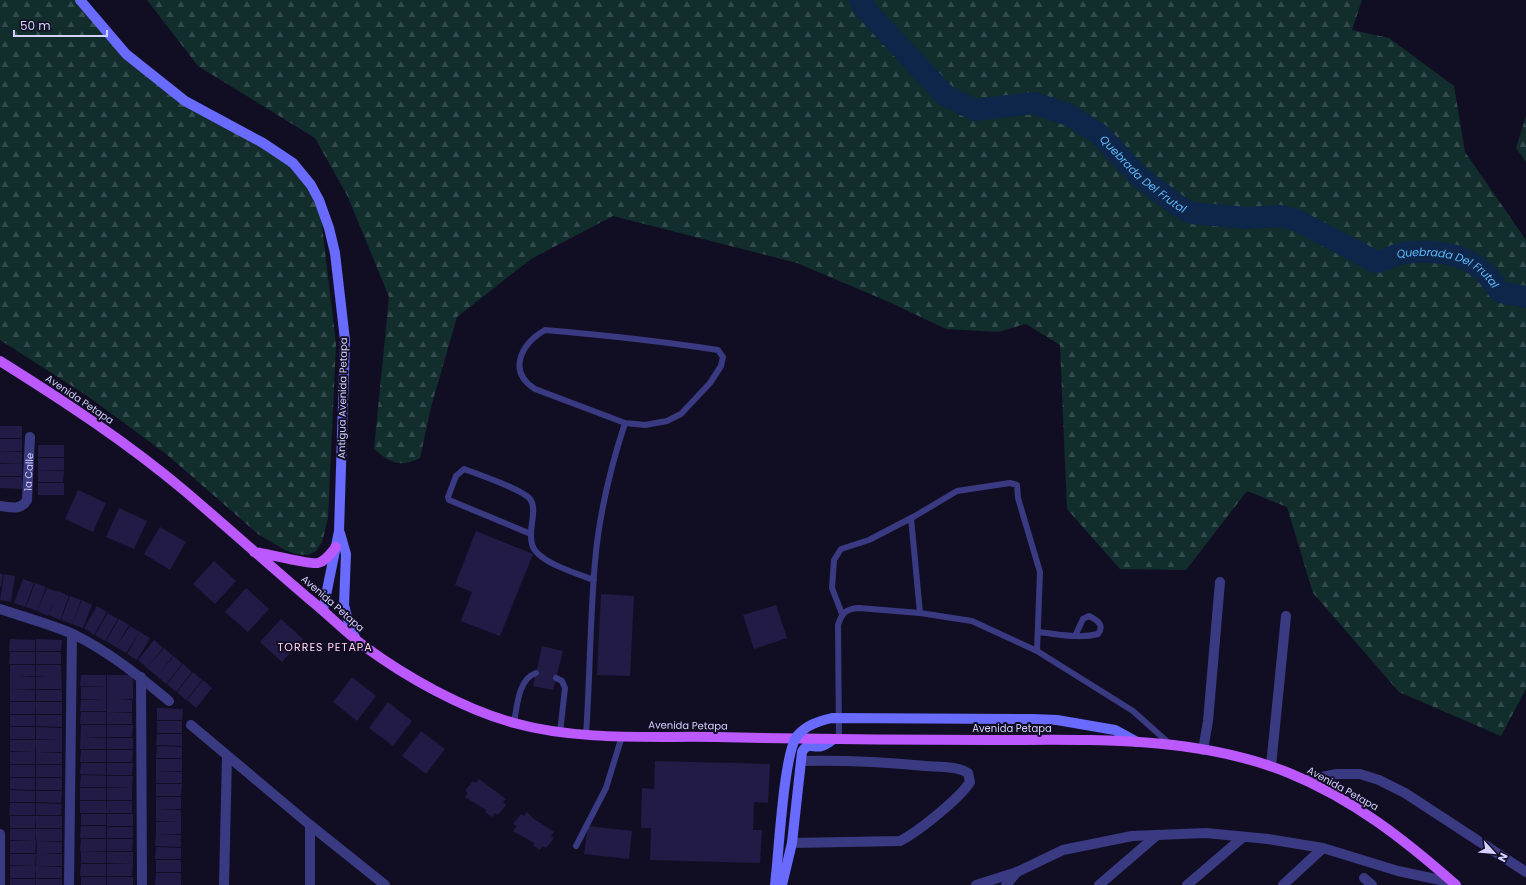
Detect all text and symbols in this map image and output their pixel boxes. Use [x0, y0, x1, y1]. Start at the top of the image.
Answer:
scale bar [14, 12, 107, 38]
text: 50 m [20, 17, 51, 34]
water label: Quebrada Del Frutal [1096, 132, 1190, 217]
water label: Quebrada Del Frutal [1395, 244, 1503, 292]
street label: Antigua Avenida Petapa [334, 337, 351, 459]
street label: Avenida Petapa [43, 371, 117, 428]
street label: 1a Calle [20, 453, 37, 491]
street label: Avenida Petapa [298, 572, 368, 635]
district label: TORRES PETAPA [277, 639, 373, 655]
street label: Avenida Petapa [648, 717, 728, 734]
street label: Avenida Petapa [972, 721, 1052, 736]
street label: Avenida Petapa [1304, 763, 1381, 814]
north arrow [1474, 833, 1514, 873]
text: N [1494, 850, 1512, 865]

